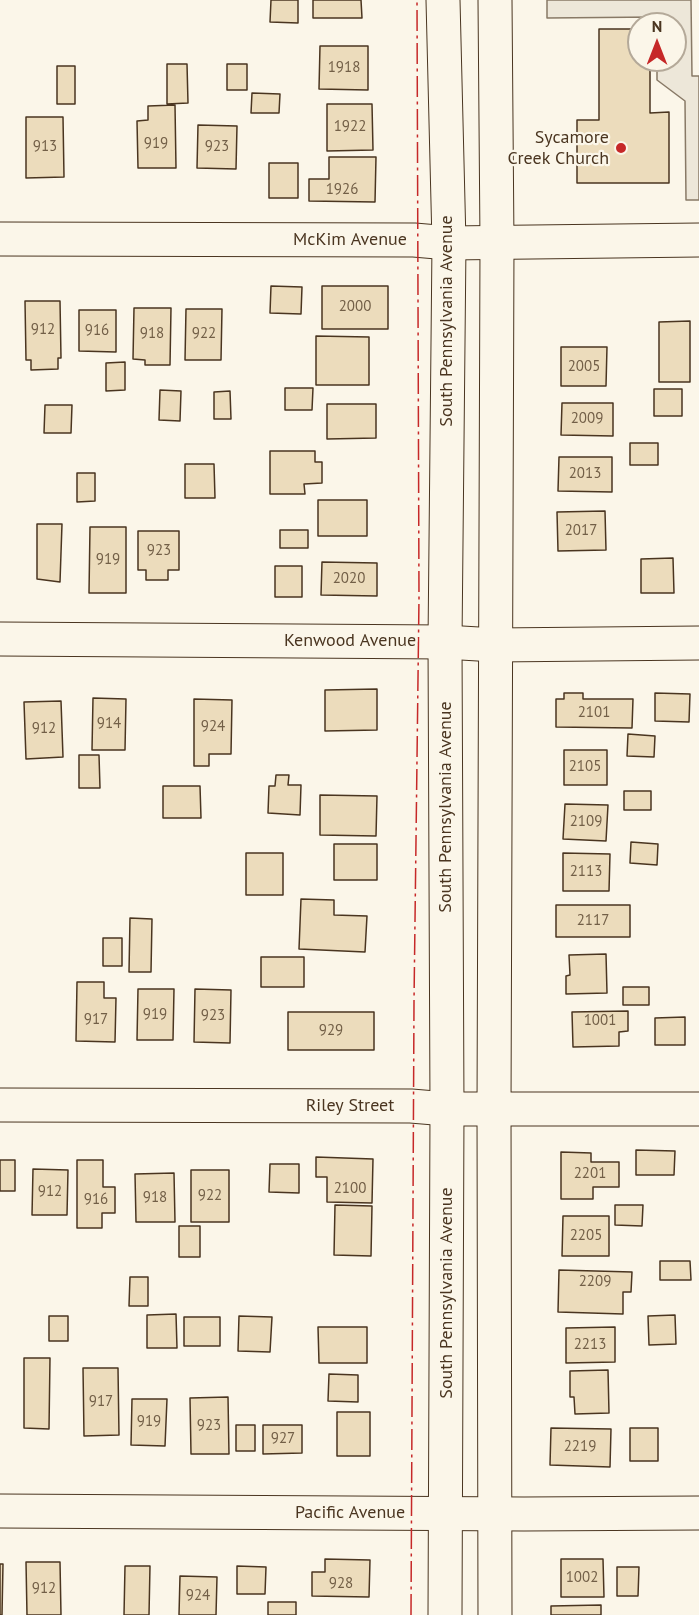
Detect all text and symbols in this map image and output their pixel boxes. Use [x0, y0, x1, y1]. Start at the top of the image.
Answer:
north arrow [627, 12, 687, 72]
text: N [652, 16, 662, 36]
house number: 1918 [328, 59, 360, 77]
house number: 1922 [334, 118, 366, 136]
place label: Sycamore Creek Church [507, 127, 609, 170]
house number: 919 [144, 135, 168, 153]
house number: 913 [33, 138, 57, 156]
house number: 923 [205, 138, 229, 156]
marker: Sycamore Creek Church [614, 141, 628, 155]
house number: 1926 [326, 181, 358, 199]
street label: South Pennsylvania Avenue [436, 215, 458, 427]
street label: McKim Avenue [293, 229, 407, 251]
house number: 2000 [339, 298, 371, 316]
house number: 912 [31, 321, 55, 339]
house number: 916 [85, 322, 109, 340]
house number: 918 [140, 325, 164, 343]
house number: 922 [192, 325, 216, 343]
house number: 2005 [568, 358, 600, 376]
house number: 2009 [571, 410, 603, 428]
house number: 2013 [569, 465, 601, 483]
house number: 2017 [565, 522, 597, 540]
house number: 923 [147, 542, 171, 560]
house number: 919 [96, 551, 120, 569]
house number: 2020 [333, 570, 365, 588]
street label: Kenwood Avenue [284, 630, 416, 652]
street label: South Pennsylvania Avenue [435, 701, 457, 913]
house number: 2101 [578, 704, 610, 722]
house number: 914 [97, 715, 121, 733]
house number: 924 [201, 718, 225, 736]
house number: 912 [32, 720, 56, 738]
house number: 2105 [569, 758, 601, 776]
house number: 2109 [570, 813, 602, 831]
house number: 2113 [570, 863, 602, 881]
house number: 2117 [577, 912, 609, 930]
house number: 919 [143, 1006, 167, 1024]
house number: 923 [201, 1007, 225, 1025]
house number: 917 [84, 1011, 108, 1029]
house number: 1001 [584, 1012, 616, 1030]
house number: 929 [319, 1022, 343, 1040]
street label: Riley Street [306, 1095, 394, 1117]
house number: 2201 [574, 1165, 606, 1183]
house number: 2100 [334, 1180, 366, 1198]
house number: 912 [38, 1183, 62, 1201]
house number: 922 [198, 1187, 222, 1205]
street label: South Pennsylvania Avenue [436, 1187, 458, 1399]
house number: 918 [143, 1189, 167, 1207]
house number: 916 [84, 1191, 108, 1209]
house number: 2205 [570, 1227, 602, 1245]
house number: 2209 [579, 1273, 611, 1291]
house number: 2213 [574, 1336, 606, 1354]
house number: 917 [89, 1393, 113, 1411]
house number: 919 [137, 1413, 161, 1431]
house number: 923 [197, 1417, 221, 1435]
house number: 927 [271, 1430, 295, 1448]
house number: 2219 [564, 1438, 596, 1456]
street label: Pacific Avenue [295, 1502, 405, 1524]
house number: 1002 [566, 1569, 598, 1587]
house number: 928 [329, 1575, 353, 1593]
house number: 912 [32, 1580, 56, 1598]
house number: 924 [186, 1587, 210, 1605]

